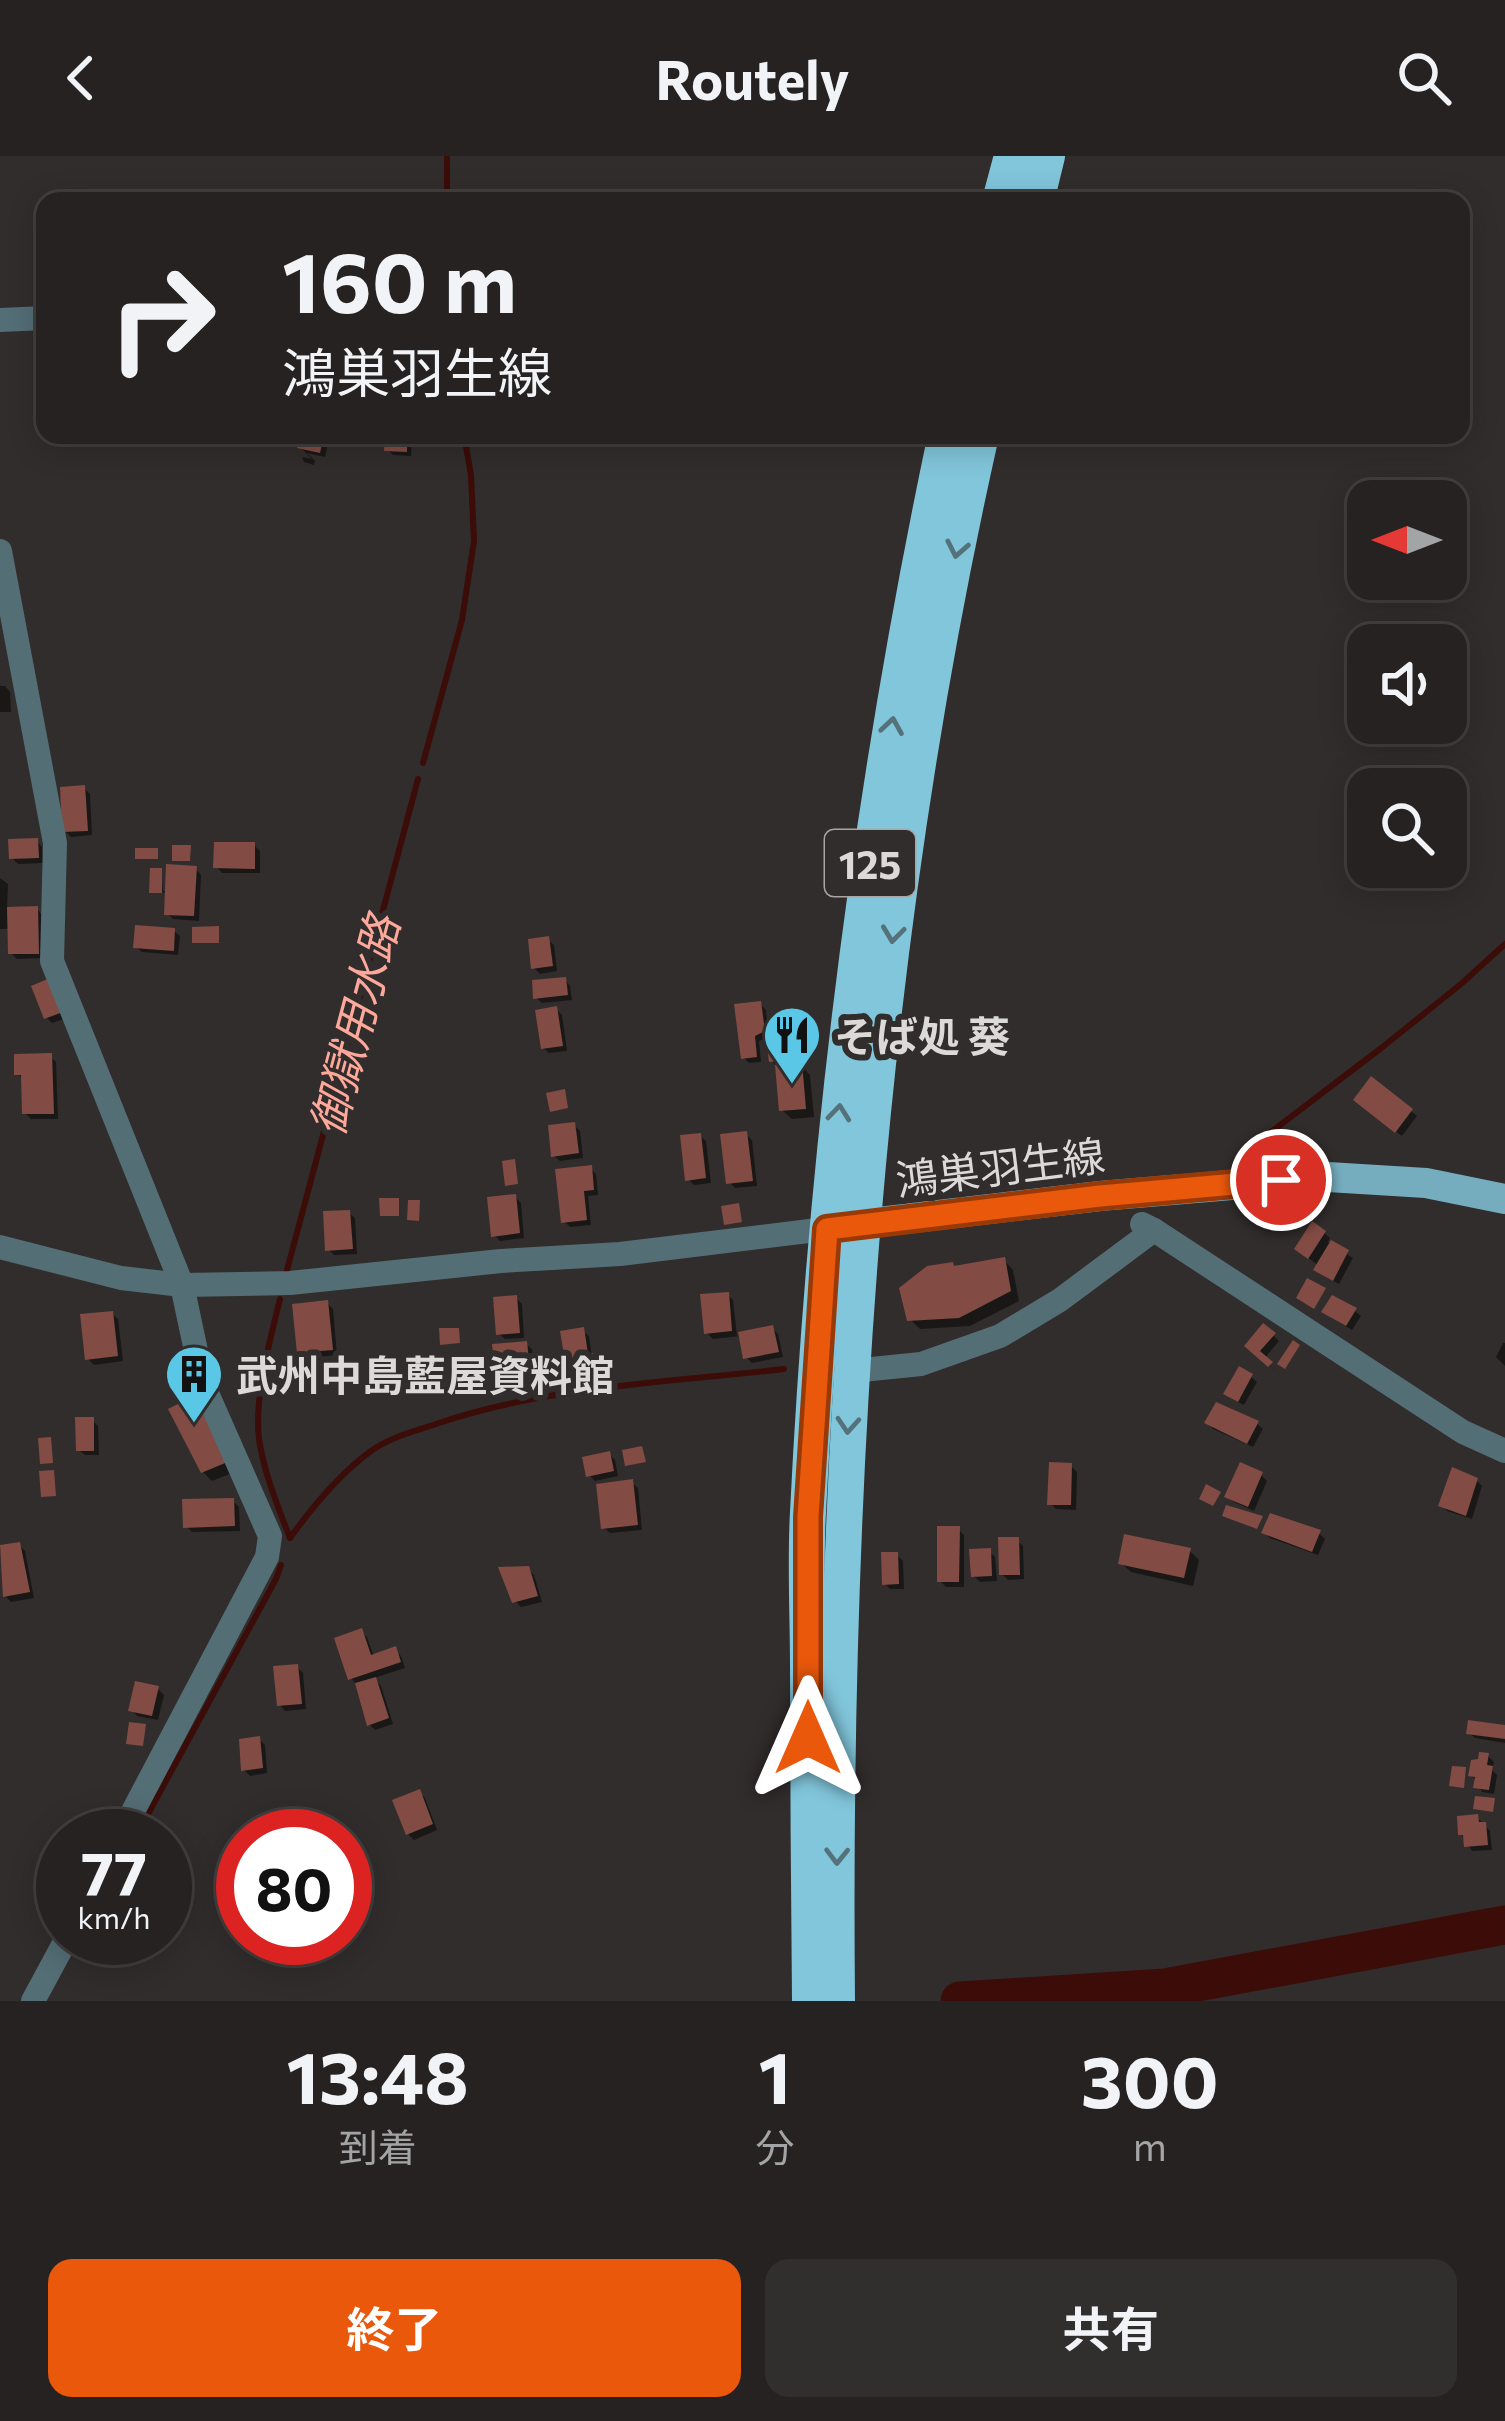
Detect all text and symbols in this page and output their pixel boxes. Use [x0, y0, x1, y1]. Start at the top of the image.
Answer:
icon: back [48, 45, 114, 111]
text: Routely [656, 45, 849, 111]
icon: search [1391, 45, 1457, 111]
text: 160 m [282, 228, 517, 330]
icon: right [84, 240, 240, 396]
text: 鴻巣羽生線 [282, 338, 552, 404]
north arrow [1347, 480, 1467, 600]
map controls [1347, 480, 1467, 888]
one-way arrow [945, 539, 971, 559]
button: sound [1347, 624, 1467, 744]
one-way arrow [878, 717, 904, 736]
button: search [1347, 768, 1467, 888]
road number: 125 [825, 830, 915, 896]
water label: 御獄用水路 [297, 905, 410, 1141]
one-way arrow [881, 924, 907, 944]
restaurant icon: そば処 葵 [761, 1004, 823, 1086]
place label: そば処 葵 [834, 1009, 1010, 1061]
one-way arrow [825, 1103, 851, 1123]
street label: 鴻巣羽生線 [893, 1127, 1107, 1205]
pin [1230, 1129, 1332, 1231]
icon: arrive [1248, 1147, 1314, 1213]
building icon: 武州中島藍屋資料館 [163, 1343, 225, 1425]
place label: 武州中島藍屋資料館 [236, 1348, 614, 1400]
one-way arrow [836, 1416, 862, 1435]
position arrow [745, 1675, 871, 1801]
speed limit sign: 80 [216, 1809, 372, 1965]
text: 77 [81, 1835, 147, 1908]
one-way arrow [824, 1848, 850, 1866]
text: km/h [78, 1898, 150, 1935]
text: 13:48 [287, 2031, 469, 2119]
text: 1 [759, 2031, 791, 2119]
text: 300 [1081, 2035, 1218, 2123]
text: m [1133, 2121, 1167, 2169]
text: 到着 [339, 2122, 417, 2170]
text: 分 [755, 2122, 794, 2170]
button: 終了 [48, 2259, 741, 2397]
button: 共有 [765, 2259, 1457, 2397]

